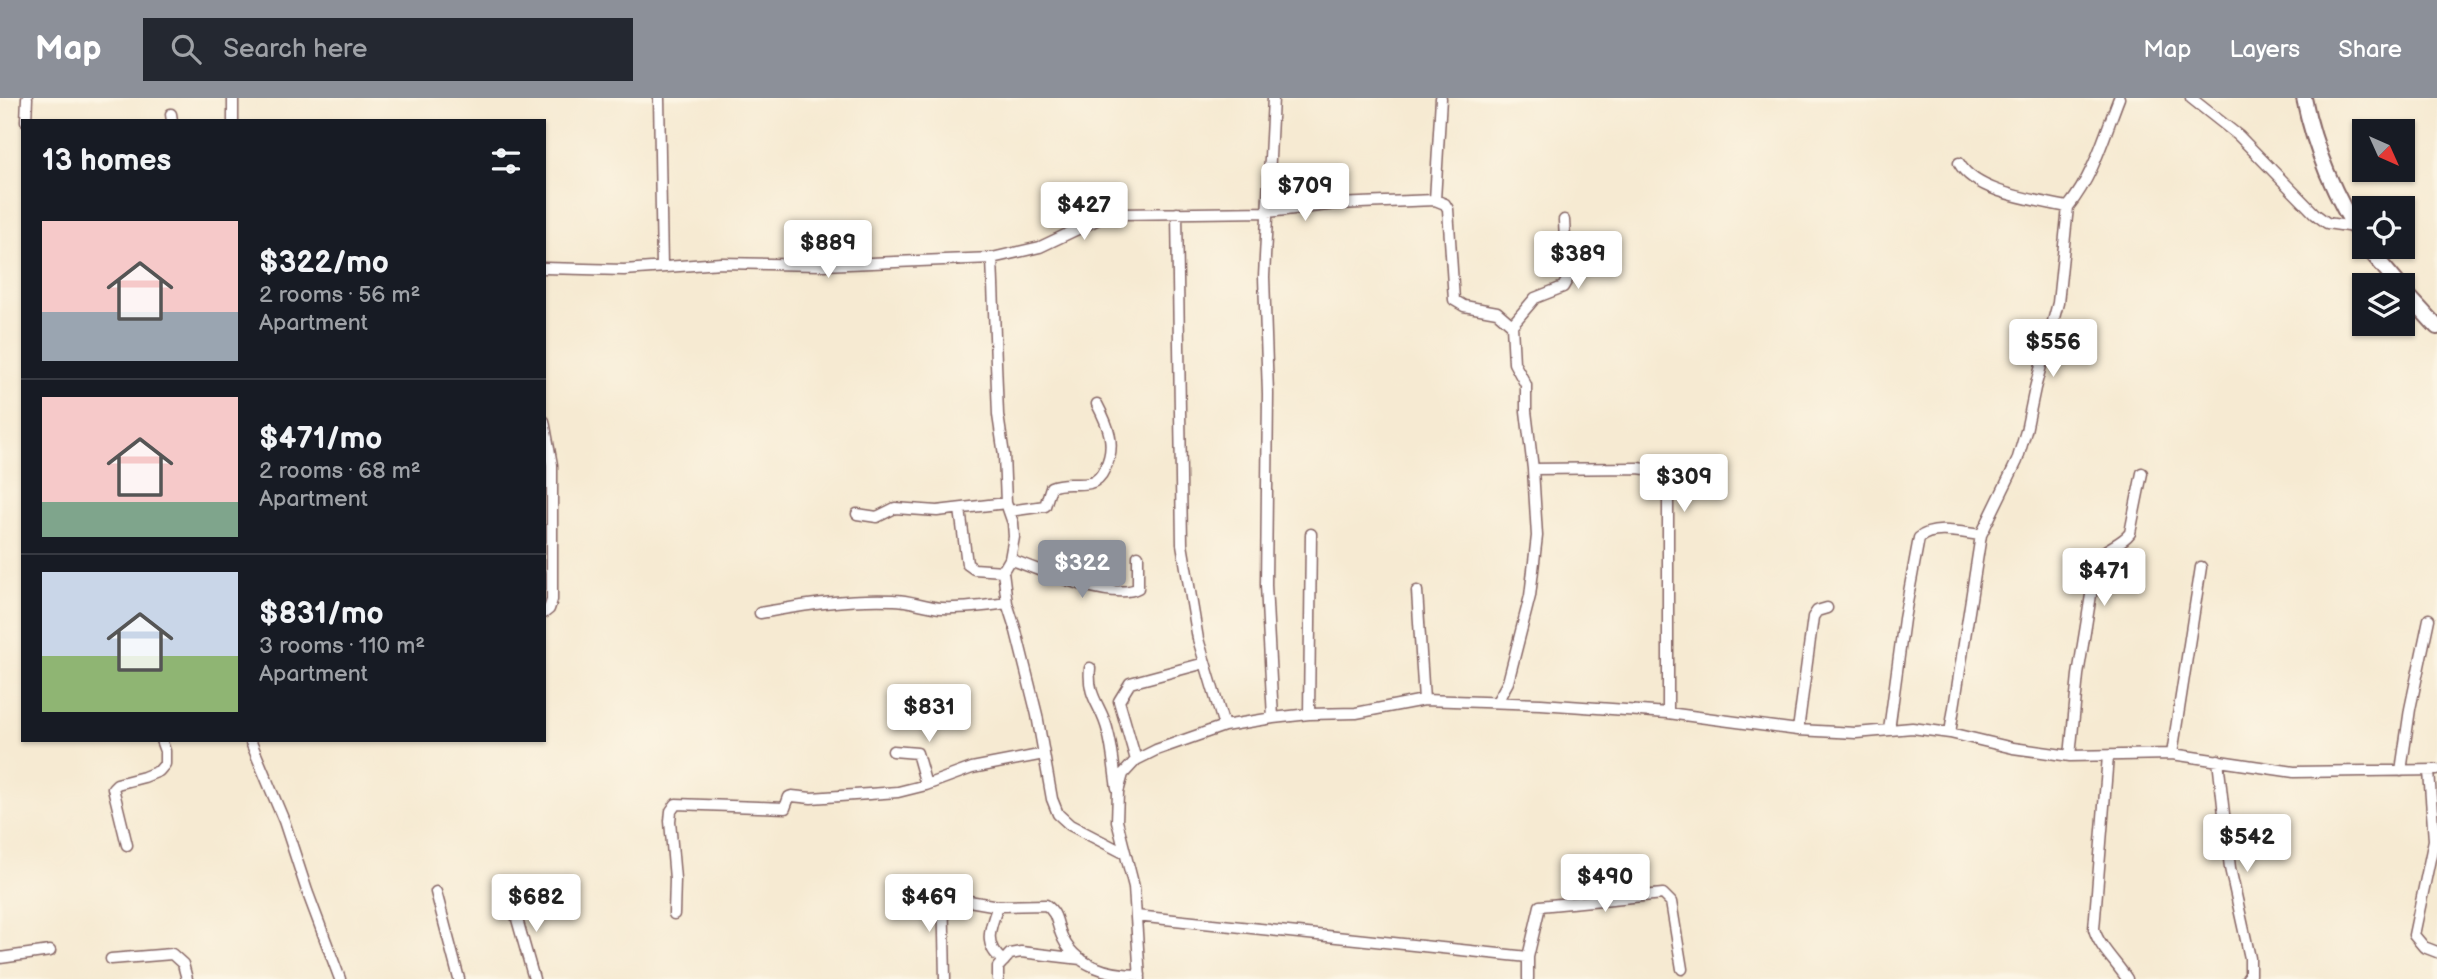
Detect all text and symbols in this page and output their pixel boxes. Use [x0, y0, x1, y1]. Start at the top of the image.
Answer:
search box [143, 18, 633, 81]
text: Map [35, 29, 101, 69]
icon: search [167, 30, 205, 68]
text: Search here [223, 34, 367, 65]
text: Map [2143, 35, 2191, 64]
text: Layers [2229, 35, 2300, 64]
text: Share [2338, 35, 2402, 64]
north arrow [2352, 119, 2415, 182]
map controls [2352, 119, 2415, 336]
icon: filters [487, 142, 525, 180]
text: 13 homes [42, 143, 171, 179]
pin: $709 [1264, 164, 1346, 223]
text: $709 [1277, 172, 1333, 200]
pin: $427 [1043, 183, 1125, 242]
text: $427 [1057, 191, 1111, 219]
button: locate [2352, 196, 2415, 259]
pin: $889 [787, 220, 869, 280]
text: $889 [800, 229, 856, 257]
pin: $389 [1537, 232, 1619, 291]
text: $389 [1550, 240, 1606, 268]
text: $322/mo [259, 245, 389, 281]
icon: home [98, 249, 182, 333]
button: layers [2352, 273, 2415, 336]
text: 2 rooms · 56 m² [259, 281, 421, 309]
text: Apartment [259, 309, 368, 337]
pin: $556 [2012, 320, 2094, 379]
text: $556 [2025, 328, 2081, 356]
text: $471/mo [259, 421, 382, 457]
icon: home [98, 425, 182, 509]
pin: $309 [1643, 454, 1725, 514]
text: 2 rooms · 68 m² [259, 457, 421, 485]
text: $309 [1656, 463, 1712, 491]
text: Apartment [259, 485, 368, 513]
pin: $322 [1041, 540, 1123, 600]
pin: $471 [2063, 548, 2145, 608]
text: $322 [1054, 549, 1110, 577]
text: $471 [2078, 557, 2130, 585]
text: $831/mo [259, 596, 384, 632]
icon: home [98, 600, 182, 684]
text: 3 rooms · 110 m² [259, 632, 425, 660]
text: Apartment [259, 660, 368, 688]
pin: $831 [888, 684, 970, 744]
text: $831 [903, 693, 955, 721]
pin: $542 [2206, 814, 2288, 874]
text: $542 [2219, 823, 2275, 851]
pin: $490 [1564, 854, 1646, 914]
text: $490 [1577, 863, 1633, 891]
pin: $682 [495, 874, 577, 934]
pin: $469 [888, 874, 970, 934]
text: $682 [508, 883, 564, 911]
text: $469 [901, 883, 957, 911]

